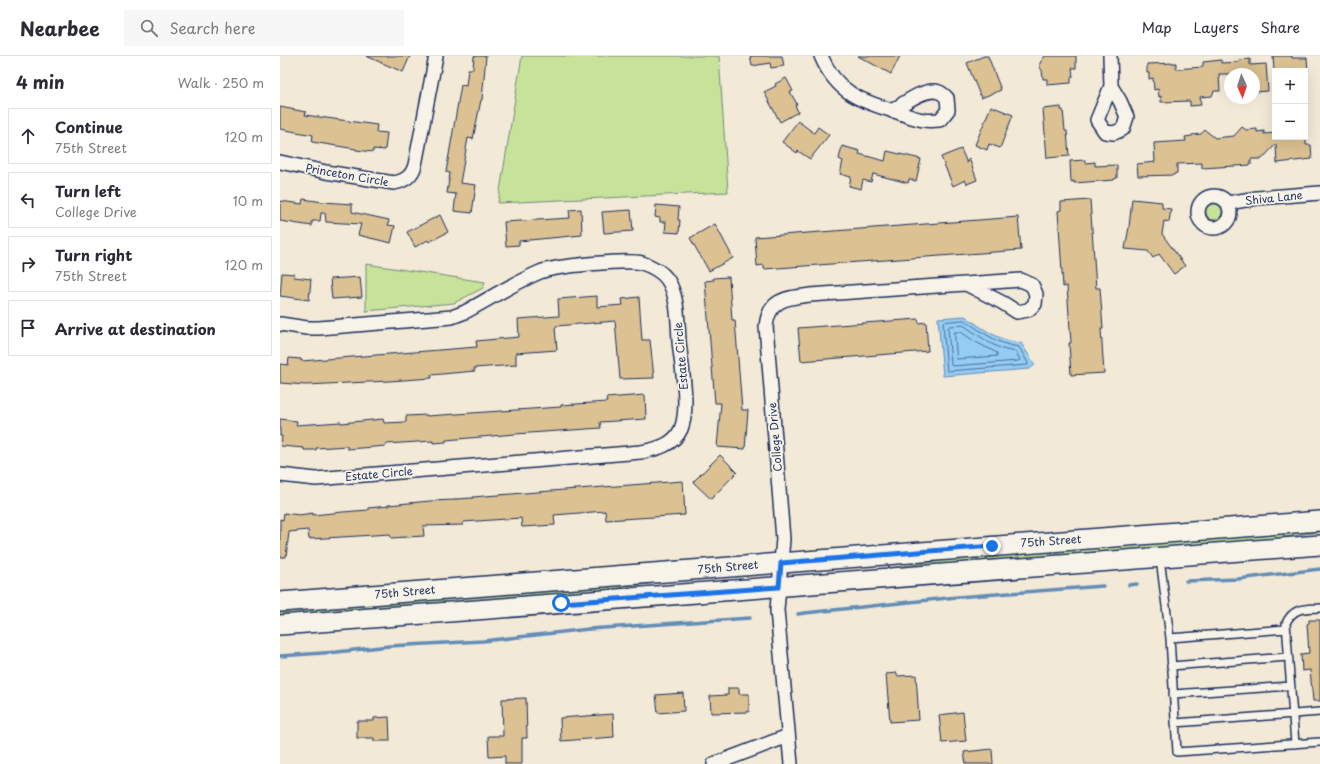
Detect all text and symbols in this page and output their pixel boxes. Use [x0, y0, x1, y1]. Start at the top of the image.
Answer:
search box [124, 10, 404, 46]
text: Nearbee [20, 14, 100, 42]
text: Search here [170, 16, 255, 39]
icon: search [138, 17, 160, 39]
text: Map [1142, 17, 1172, 38]
text: Layers [1194, 17, 1239, 38]
text: Share [1261, 17, 1300, 38]
north arrow [1224, 68, 1260, 104]
map controls [1272, 68, 1308, 140]
button: + [1272, 68, 1308, 104]
text: 4 min [16, 69, 64, 95]
text: Walk · 250 m [178, 73, 264, 92]
button: − [1272, 104, 1308, 140]
text: Continue [55, 115, 123, 138]
icon: ahead [17, 125, 39, 147]
text: 120 m [224, 127, 263, 146]
text: 75th Street [55, 138, 127, 157]
street label: Princeton Circle [304, 159, 391, 190]
text: Turn left [55, 179, 121, 202]
street label: Shiva Lane [1244, 186, 1304, 209]
icon: left [17, 189, 39, 211]
text: 10 m [233, 191, 263, 210]
text: College Drive [55, 202, 137, 221]
text: Turn right [55, 243, 132, 266]
icon: right [17, 253, 39, 275]
text: 120 m [224, 255, 263, 274]
text: 75th Street [55, 266, 127, 285]
icon: arrive [17, 317, 39, 339]
text: Arrive at destination [55, 317, 216, 340]
street label: Estate Circle [669, 321, 692, 391]
street label: College Drive [763, 402, 786, 472]
street label: Estate Circle [344, 462, 414, 485]
street label: 75th Street [1020, 530, 1082, 551]
route end [983, 537, 1001, 555]
street label: 75th Street [697, 555, 759, 578]
street label: 75th Street [374, 580, 436, 603]
route start [552, 594, 570, 612]

